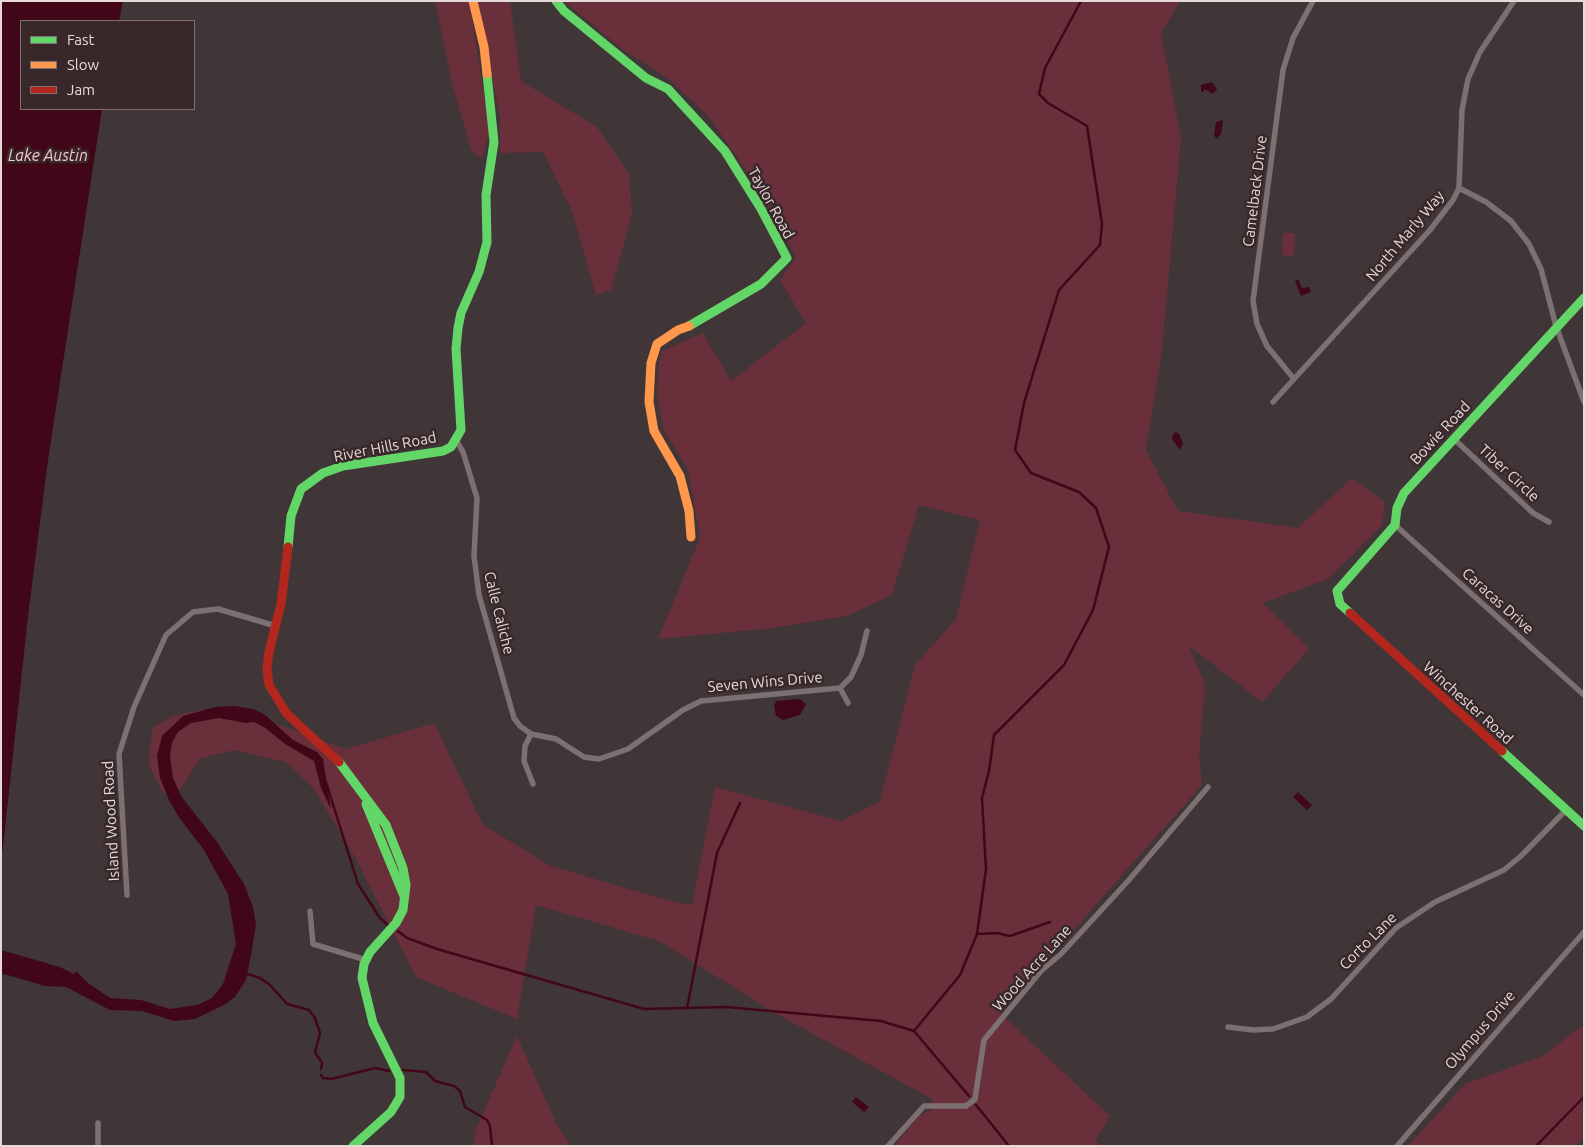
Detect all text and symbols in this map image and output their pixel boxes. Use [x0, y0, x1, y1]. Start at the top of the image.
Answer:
legend [20, 20, 195, 110]
text: Fast [67, 31, 94, 48]
text: Slow [67, 56, 99, 73]
text: Jam [67, 81, 95, 98]
street label: Camelback Drive [1239, 134, 1271, 248]
water label: Lake Austin [8, 146, 88, 166]
street label: Taylor Road [744, 164, 798, 242]
street label: North Marly Way [1362, 187, 1448, 285]
street label: Bowie Road [1406, 398, 1474, 468]
street label: River Hills Road [332, 428, 438, 466]
street label: Tiber Circle [1475, 440, 1543, 506]
street label: Caracas Drive [1458, 564, 1538, 638]
street label: Calle Caliche [480, 570, 518, 656]
street label: Winchester Road [1419, 658, 1517, 748]
street label: Seven Wins Drive [707, 668, 823, 696]
street label: Island Wood Road [99, 760, 123, 882]
street label: Corto Lane [1336, 909, 1400, 973]
street label: Wood Acre Lane [989, 921, 1075, 1015]
street label: Olympus Drive [1441, 987, 1519, 1073]

